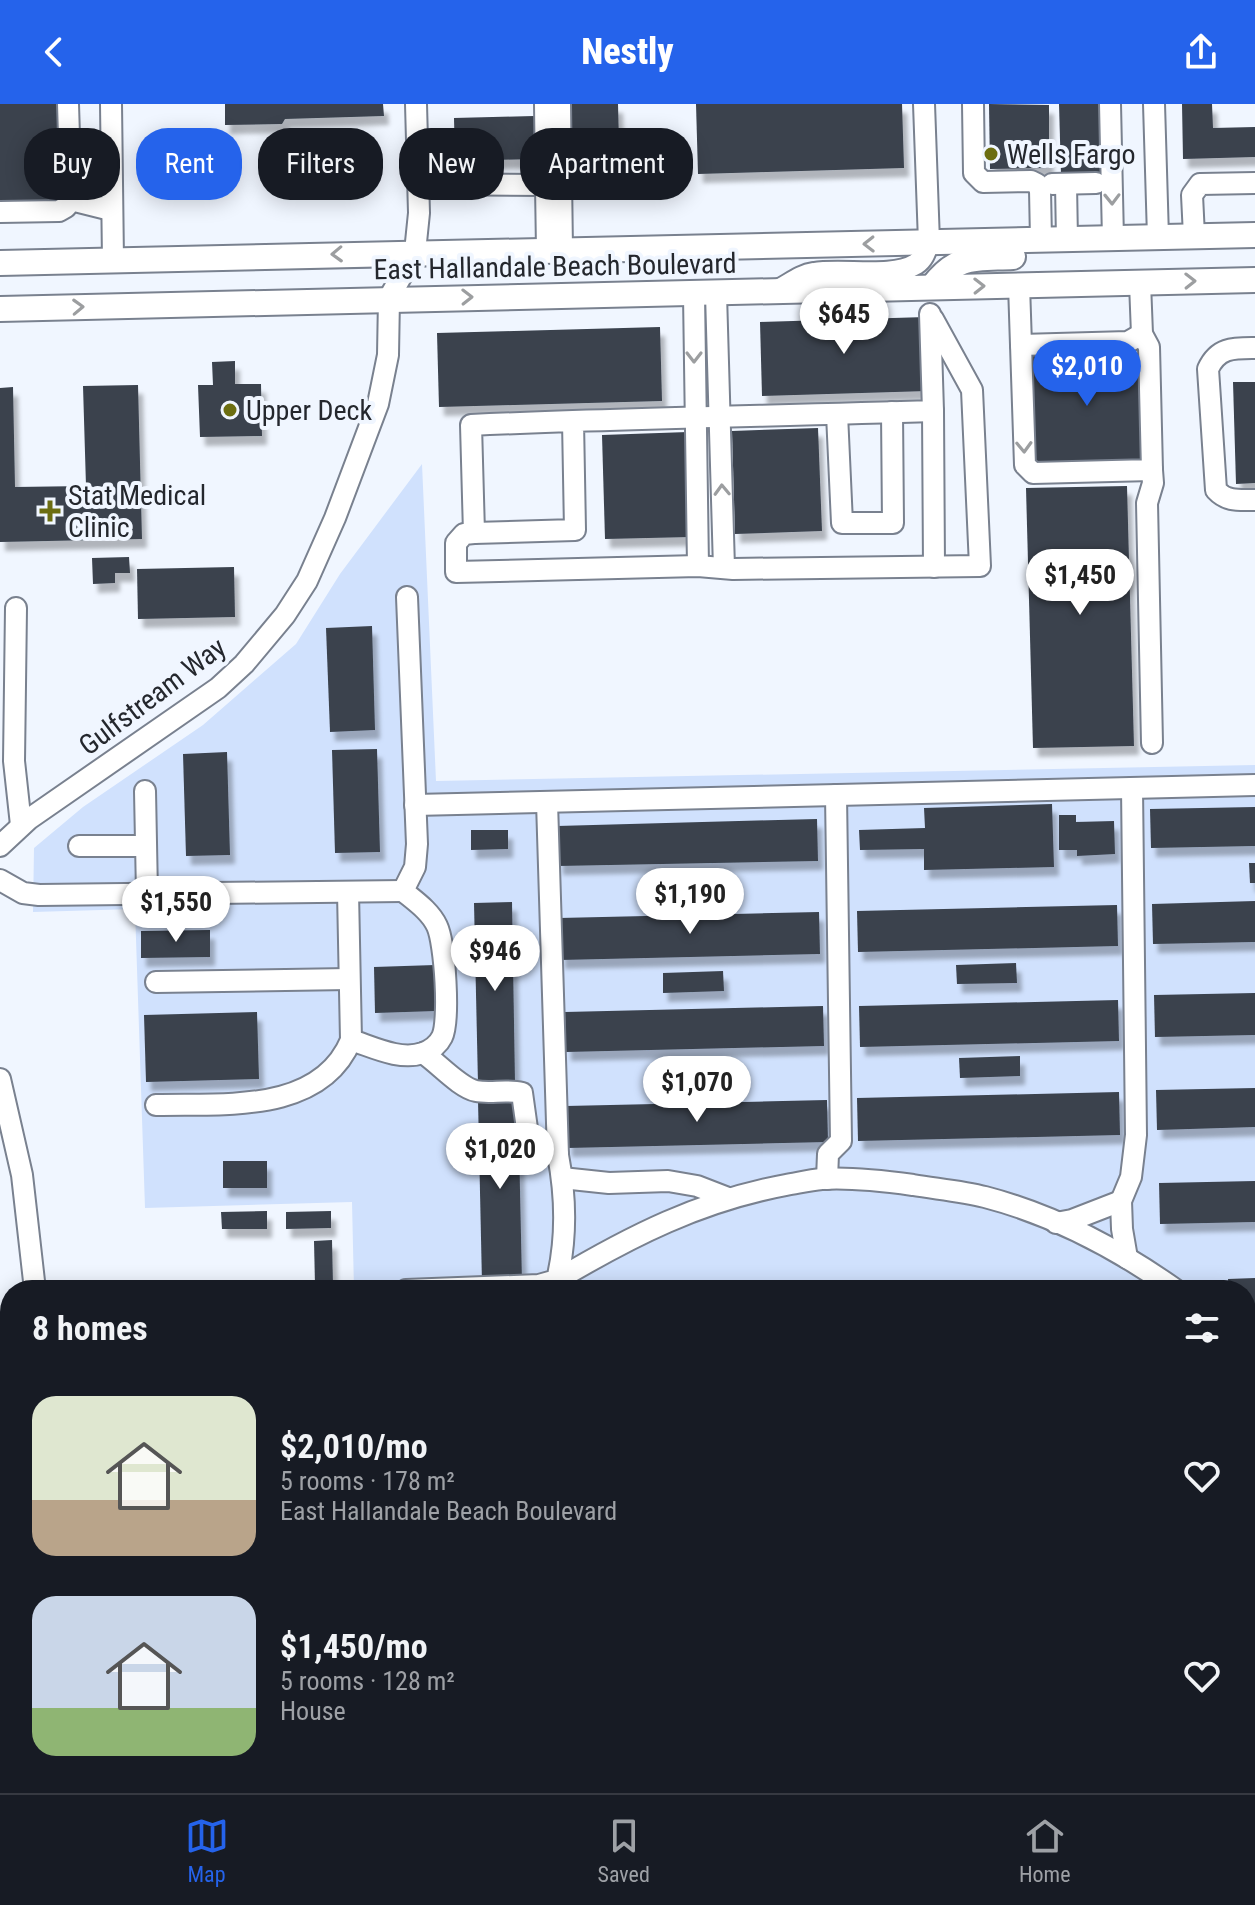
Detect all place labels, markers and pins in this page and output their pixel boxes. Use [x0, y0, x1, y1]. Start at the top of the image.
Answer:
place label: Wells Fargo [1007, 138, 1136, 171]
marker: Wells Fargo [982, 145, 1000, 163]
pin: $645 [797, 288, 891, 356]
pin: $2,010 [1022, 340, 1152, 408]
place label: Upper Deck [246, 394, 372, 427]
marker: Upper Deck [221, 401, 239, 419]
place label: Stat Medical Clinic [68, 479, 206, 544]
marker: Stat Medical Clinic [39, 500, 61, 522]
pin: $1,450 [1015, 549, 1145, 617]
pin: $1,190 [625, 868, 755, 936]
pin: $1,550 [111, 876, 241, 944]
pin: $946 [448, 925, 542, 993]
pin: $1,070 [632, 1056, 762, 1124]
pin: $1,020 [435, 1123, 565, 1191]

